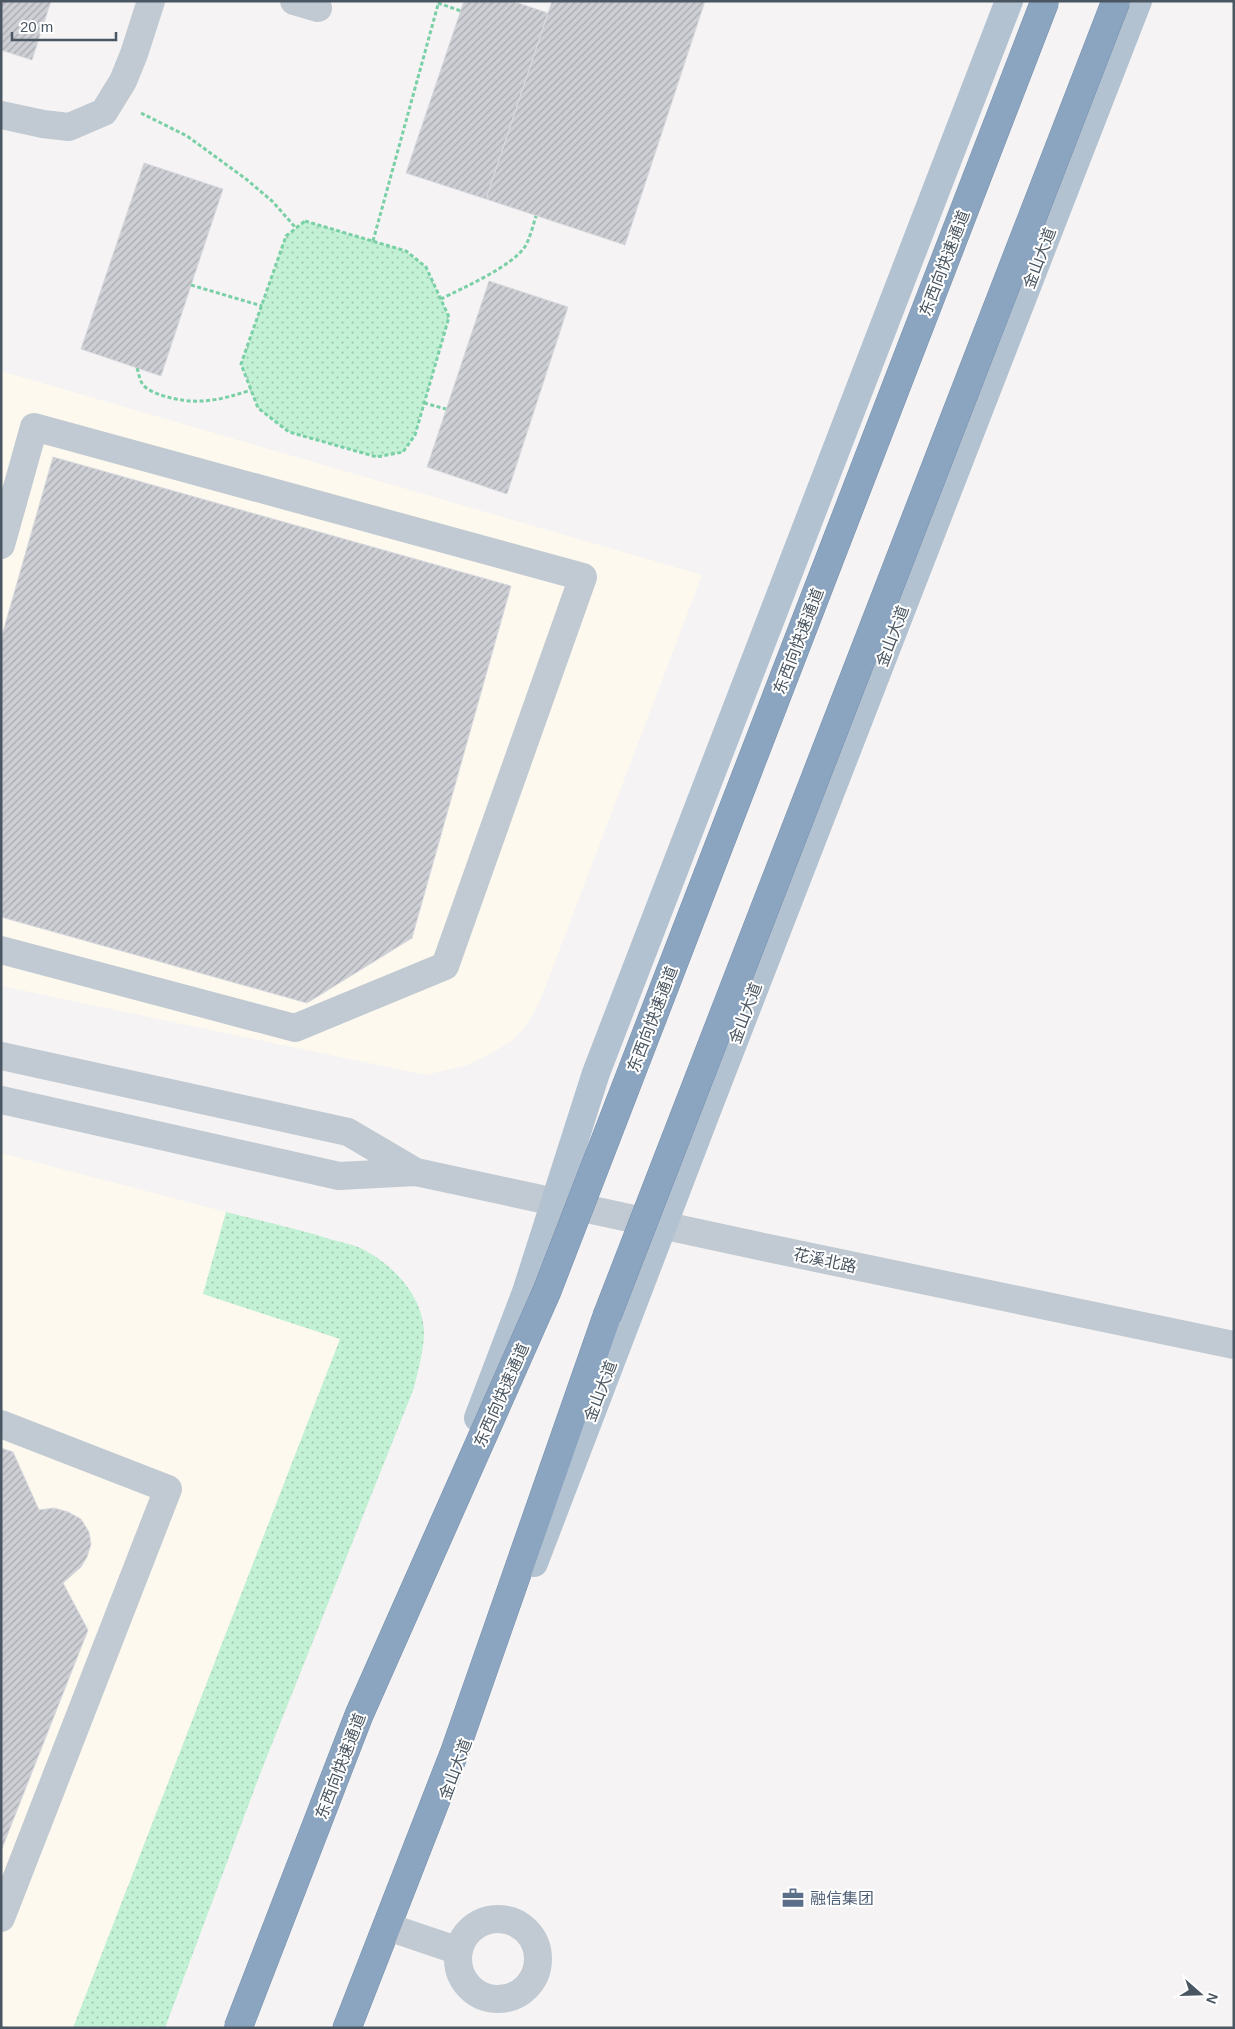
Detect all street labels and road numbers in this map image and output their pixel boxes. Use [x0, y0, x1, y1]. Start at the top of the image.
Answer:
street label: 东西向快速通道 [916, 208, 972, 319]
street label: 金山大道 [1020, 225, 1059, 291]
street label: 东西向快速通道 [770, 586, 826, 697]
street label: 金山大道 [873, 603, 912, 669]
street label: 东西向快速通道 [624, 964, 680, 1075]
street label: 金山大道 [726, 980, 765, 1046]
street label: 花溪北路 [792, 1246, 858, 1275]
street label: 东西向快速通道 [471, 1341, 532, 1450]
street label: 金山大道 [581, 1358, 620, 1424]
street label: 东西向快速通道 [312, 1711, 368, 1822]
street label: 金山大道 [436, 1736, 475, 1802]

